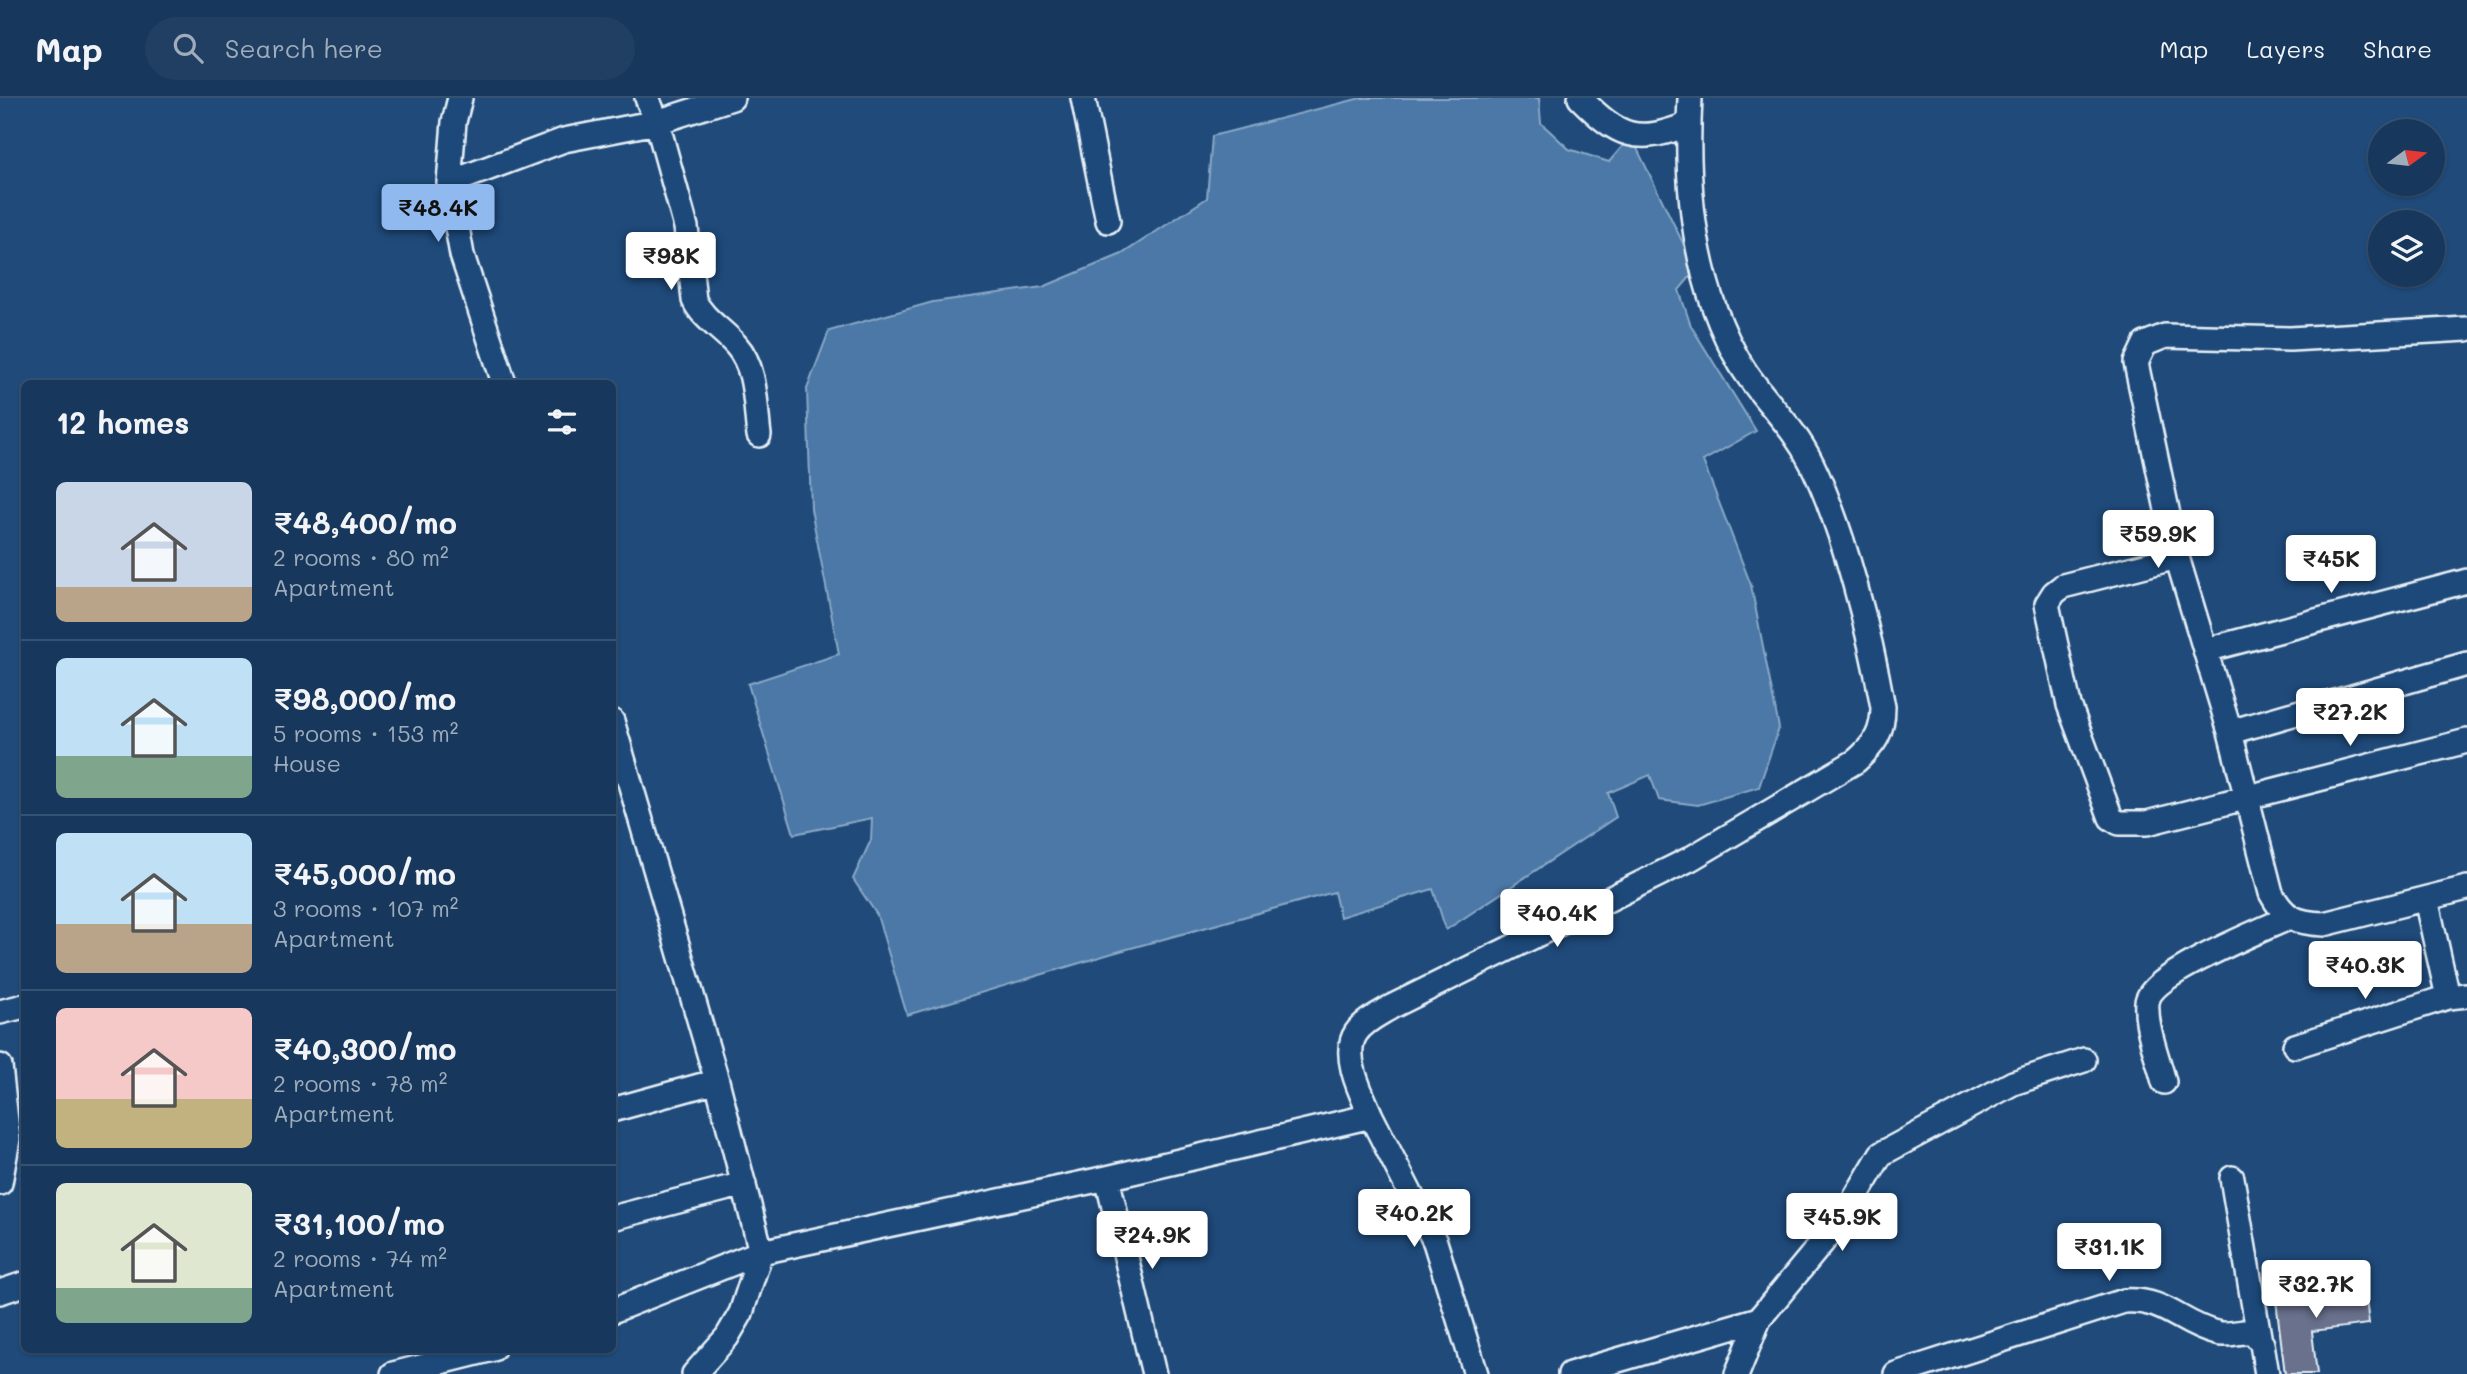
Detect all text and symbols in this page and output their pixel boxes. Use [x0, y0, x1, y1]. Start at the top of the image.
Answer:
search box [145, 17, 635, 80]
text: Map [35, 27, 103, 70]
icon: search [169, 29, 207, 67]
text: Search here [225, 31, 383, 65]
text: Map [2160, 33, 2208, 64]
text: Layers [2246, 33, 2325, 64]
text: Share [2363, 33, 2432, 64]
north arrow [2368, 119, 2445, 196]
map controls [2368, 119, 2445, 287]
pin: ₹48.4K [381, 184, 495, 244]
text: ₹48.4K [398, 192, 478, 222]
button: layers [2368, 210, 2445, 287]
pin: ₹98K [630, 232, 712, 292]
text: ₹98K [642, 240, 700, 270]
text: 12 homes [56, 402, 189, 442]
icon: filters [543, 403, 581, 441]
text: ₹48,400/mo [273, 502, 457, 542]
icon: home [112, 510, 196, 594]
pin: ₹59.9K [2101, 510, 2215, 570]
text: ₹59.9K [2119, 518, 2197, 548]
pin: ₹45K [2290, 536, 2372, 595]
text: 2 rooms · 80 m² [273, 542, 449, 572]
text: ₹45K [2302, 543, 2360, 573]
text: Apartment [273, 572, 395, 602]
text: ₹98,000/mo [273, 678, 456, 718]
icon: home [112, 686, 196, 770]
pin: ₹27.2K [2293, 688, 2407, 748]
text: ₹27.2K [2312, 696, 2388, 726]
text: 5 rooms · 153 m² [273, 718, 458, 748]
text: House [273, 748, 341, 778]
text: ₹45,000/mo [273, 853, 456, 893]
icon: home [112, 861, 196, 945]
pin: ₹40.4K [1500, 890, 1614, 949]
text: 3 rooms · 107 m² [273, 893, 459, 923]
text: ₹40.4K [1516, 897, 1598, 927]
text: Apartment [273, 923, 395, 953]
pin: ₹40.3K [2308, 942, 2422, 1001]
text: ₹40.3K [2325, 949, 2405, 979]
text: ₹40,300/mo [273, 1028, 457, 1068]
icon: home [112, 1036, 196, 1120]
text: 2 rooms · 78 m² [273, 1068, 447, 1098]
text: Apartment [273, 1098, 395, 1128]
pin: ₹40.2K [1357, 1190, 1471, 1249]
pin: ₹45.9K [1785, 1194, 1899, 1253]
text: ₹40.2K [1374, 1197, 1454, 1227]
text: ₹45.9K [1802, 1201, 1882, 1231]
text: ₹31,100/mo [273, 1203, 445, 1243]
icon: home [112, 1211, 196, 1295]
pin: ₹24.9K [1095, 1212, 1209, 1271]
text: ₹24.9K [1113, 1219, 1191, 1249]
pin: ₹31.1K [2052, 1224, 2166, 1283]
text: ₹31.1K [2073, 1231, 2145, 1261]
text: 2 rooms · 74 m² [273, 1243, 447, 1273]
pin: ₹32.7K [2259, 1260, 2373, 1320]
text: ₹32.7K [2278, 1268, 2354, 1298]
text: Apartment [273, 1273, 395, 1303]

